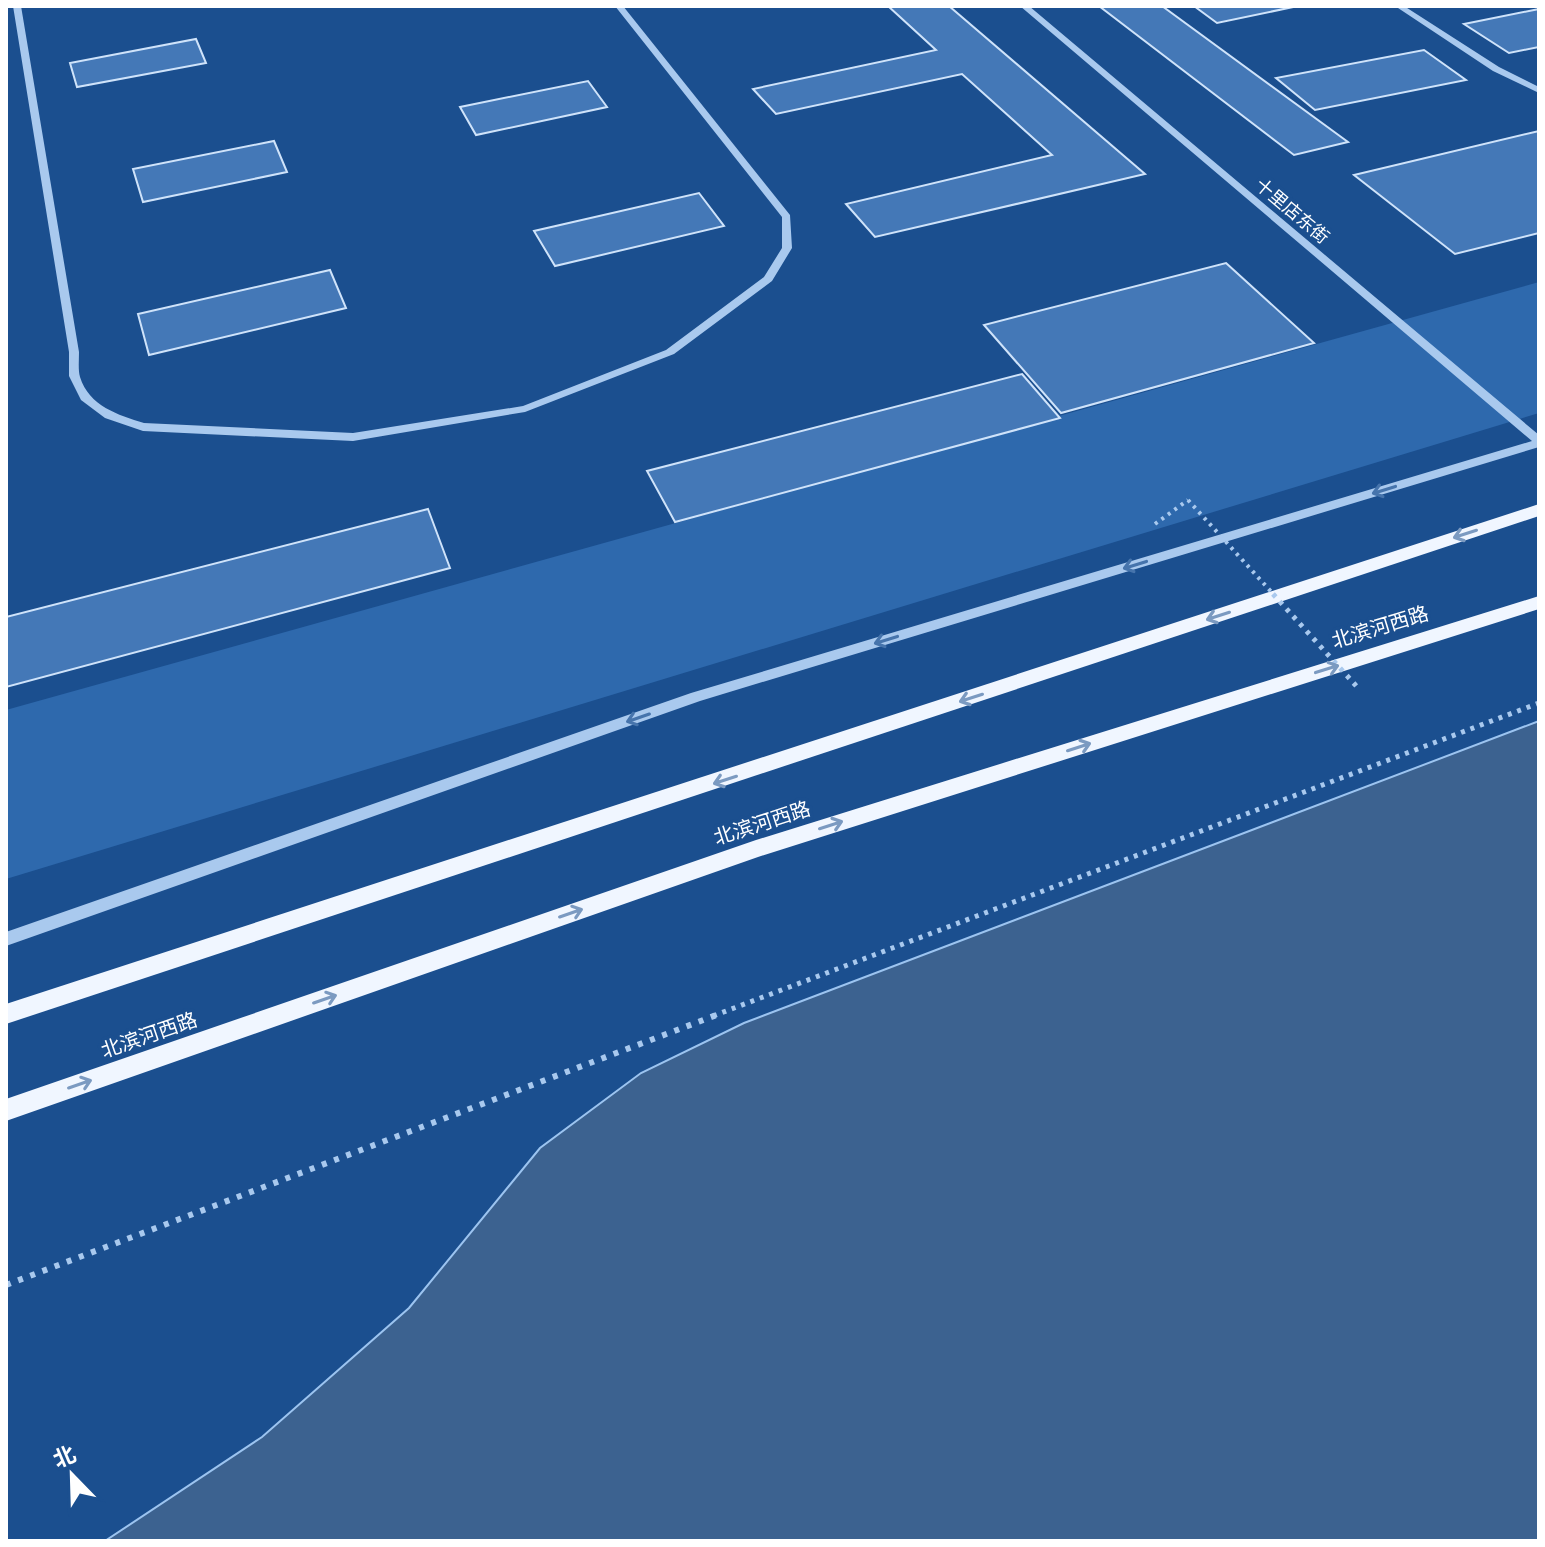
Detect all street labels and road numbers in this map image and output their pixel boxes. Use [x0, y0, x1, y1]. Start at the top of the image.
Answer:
street label: 十里店东街 [1250, 172, 1335, 249]
street label: 北滨河西路 [1328, 599, 1432, 654]
street label: 北滨河西路 [710, 794, 814, 851]
street label: 北滨河西路 [97, 1005, 201, 1064]

